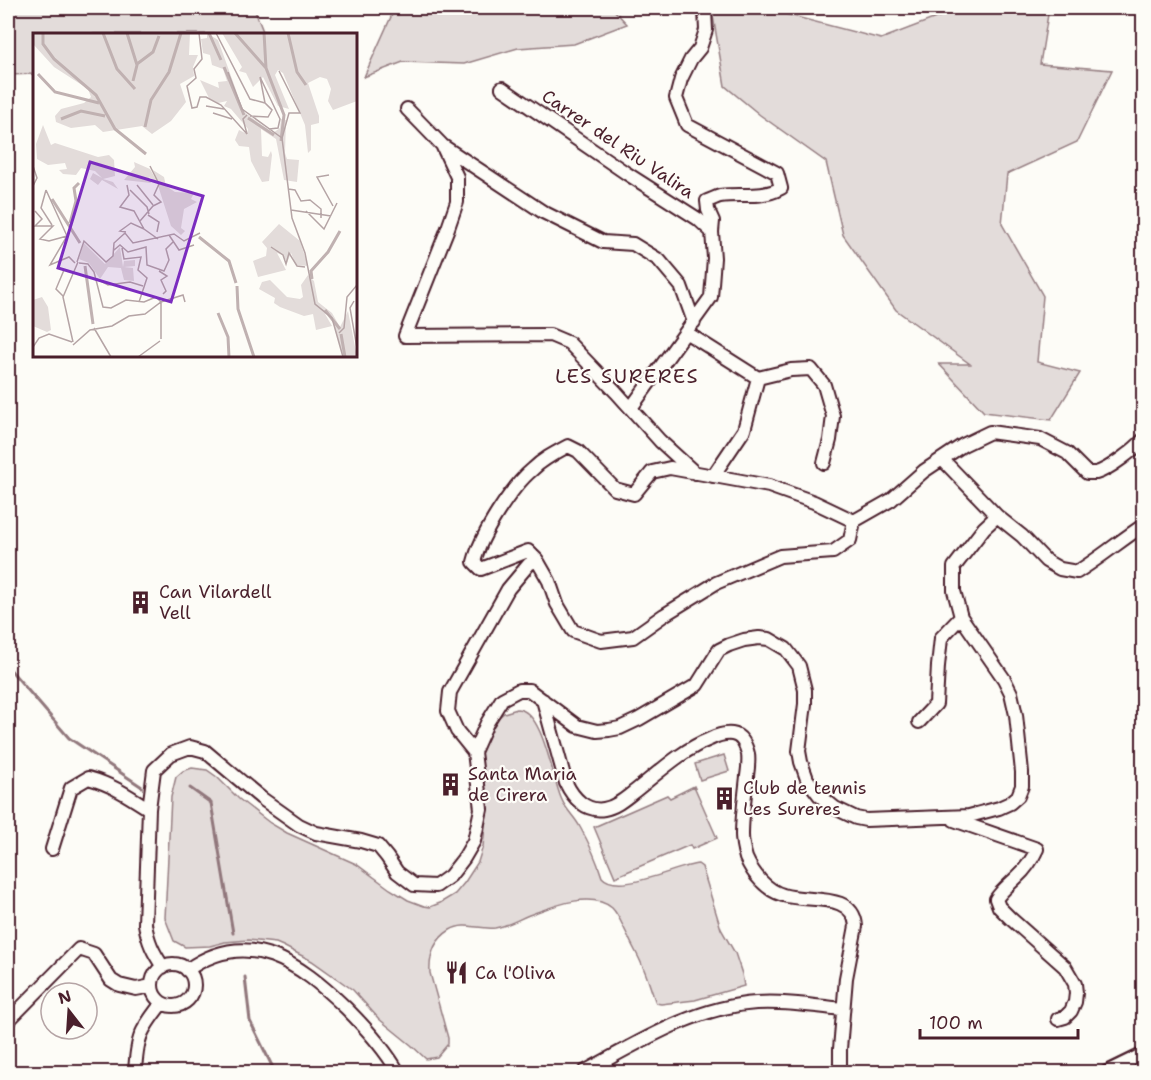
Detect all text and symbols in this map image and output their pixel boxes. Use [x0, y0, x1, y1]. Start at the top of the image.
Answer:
inset map [33, 33, 357, 357]
street label: Carrer del Riu Valira [537, 84, 699, 204]
district label: LES SURERES [555, 363, 699, 389]
place label: Can Vilardell Vell [159, 580, 272, 625]
building icon: Can Vilardell Vell [128, 589, 154, 615]
place label: Santa Maria de Cirera [468, 762, 577, 807]
building icon: Santa Maria de Cirera [437, 771, 463, 797]
place label: Club de tennis Les Sureres [743, 776, 867, 821]
building icon: Club de tennis Les Sureres [712, 785, 738, 811]
restaurant icon: Ca l'Oliva [444, 960, 470, 986]
place label: Ca l'Oliva [475, 961, 555, 985]
north arrow [39, 981, 99, 1041]
text: N [56, 985, 74, 1009]
scale bar [920, 1002, 1078, 1040]
text: 100 m [929, 1011, 983, 1035]

